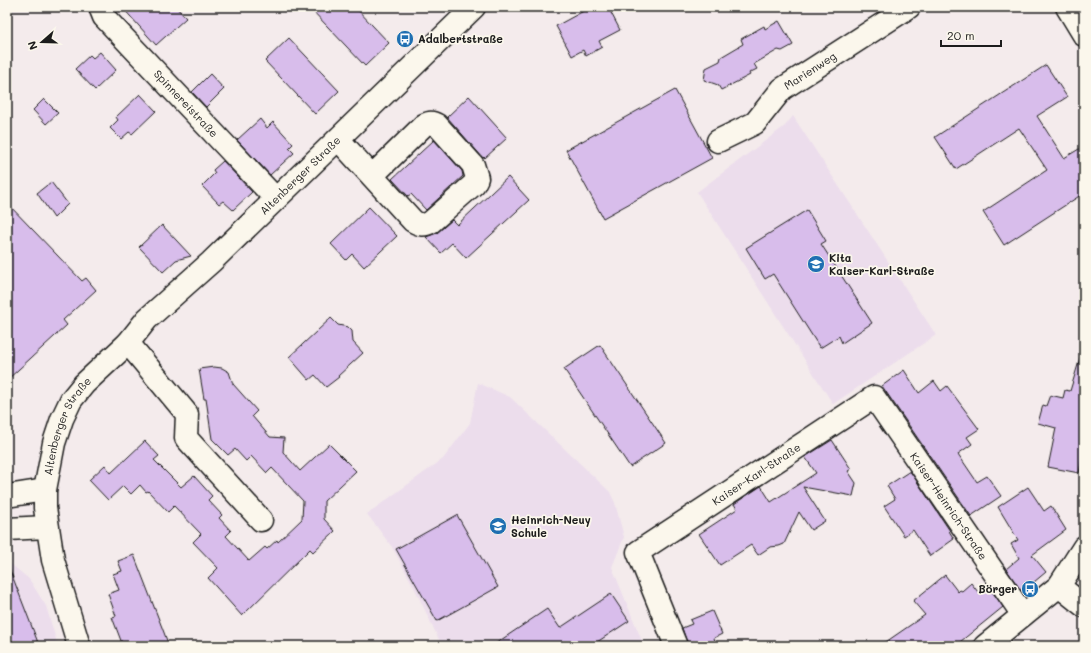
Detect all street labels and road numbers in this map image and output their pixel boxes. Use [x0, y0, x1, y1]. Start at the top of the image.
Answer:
street label: Marienweg [781, 48, 839, 93]
street label: Spinnereistraße [151, 66, 222, 140]
street label: Altenberger Straße [256, 132, 344, 218]
street label: Altenberger Straße [40, 373, 94, 477]
street label: Kaiser-Karl-Straße [709, 439, 803, 508]
street label: Kaiser-Heinrich-Straße [907, 449, 991, 563]

